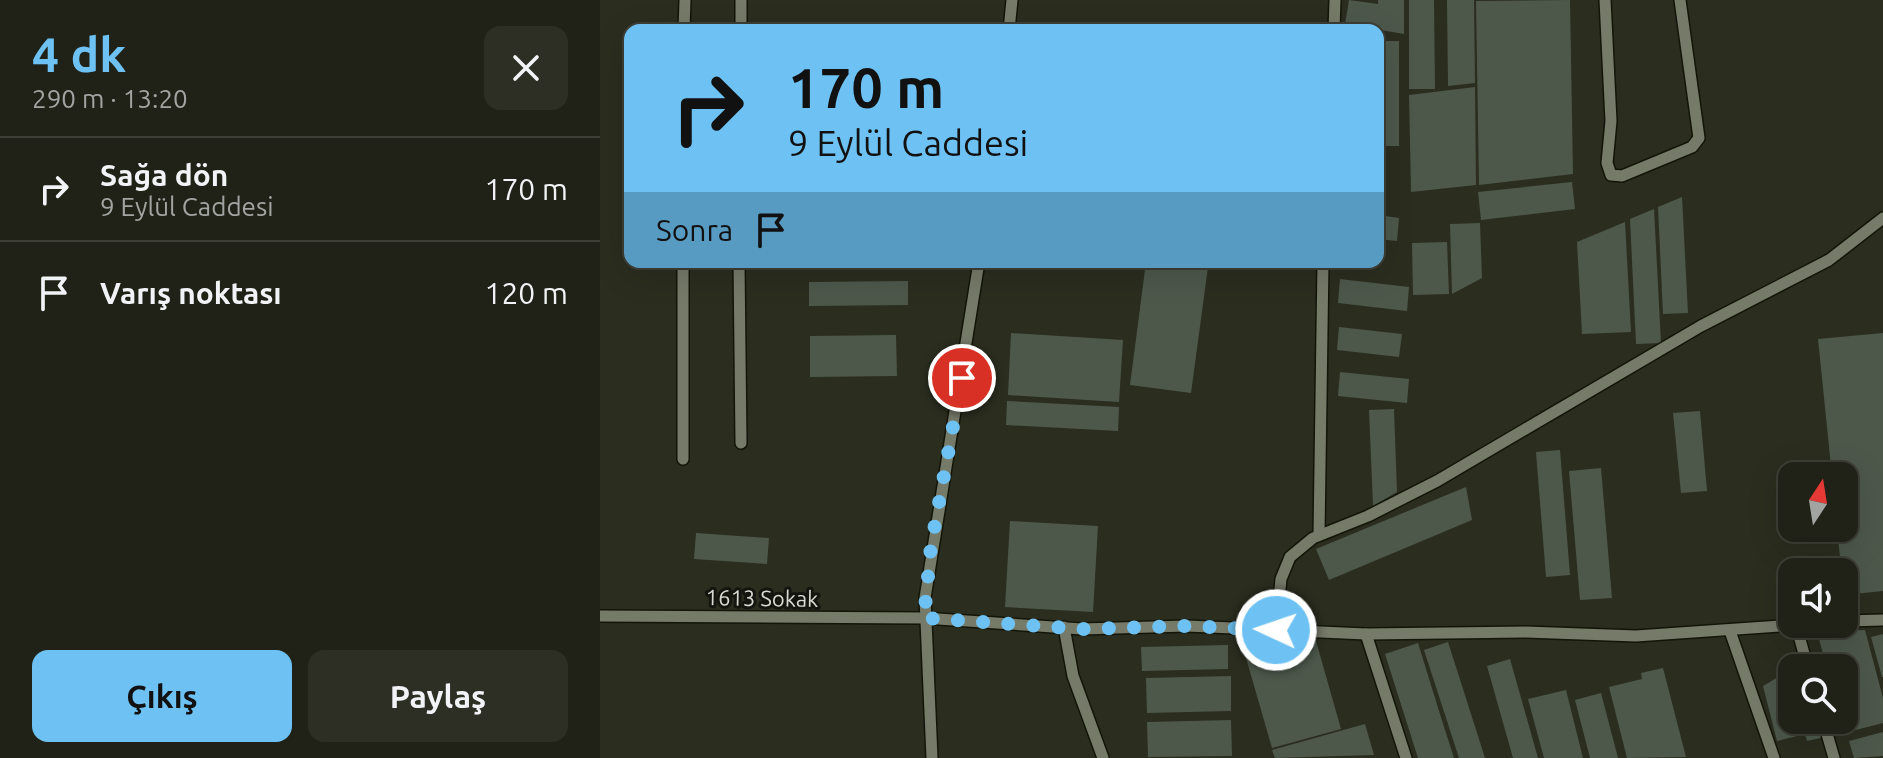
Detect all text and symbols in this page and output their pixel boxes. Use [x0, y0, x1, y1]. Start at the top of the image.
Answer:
button: close [484, 26, 568, 110]
text: 4 dk [32, 27, 126, 81]
icon: right [656, 56, 760, 160]
text: 170 m [788, 56, 944, 119]
text: 290 m · 13:20 [32, 84, 188, 113]
text: 9 Eylül Caddesi [788, 122, 1028, 163]
text: Sağa dön [100, 158, 228, 192]
icon: right [32, 167, 76, 211]
text: 170 m [484, 172, 568, 206]
text: 9 Eylül Caddesi [100, 192, 274, 221]
icon: arrive [749, 208, 793, 252]
text: Sonra [656, 213, 733, 247]
icon: arrive [32, 271, 76, 315]
text: Varış noktası [100, 276, 282, 310]
text: 120 m [484, 276, 568, 310]
pin [928, 344, 996, 412]
icon: arrive [940, 356, 984, 400]
north arrow [1778, 462, 1858, 542]
map controls [1778, 462, 1858, 734]
button: sound [1778, 558, 1858, 638]
street label: 1613 Sokak [706, 584, 819, 611]
position arrow [1234, 588, 1318, 672]
button: Çıkış [32, 650, 292, 742]
button: Paylaş [308, 650, 568, 742]
button: search [1778, 654, 1858, 734]

